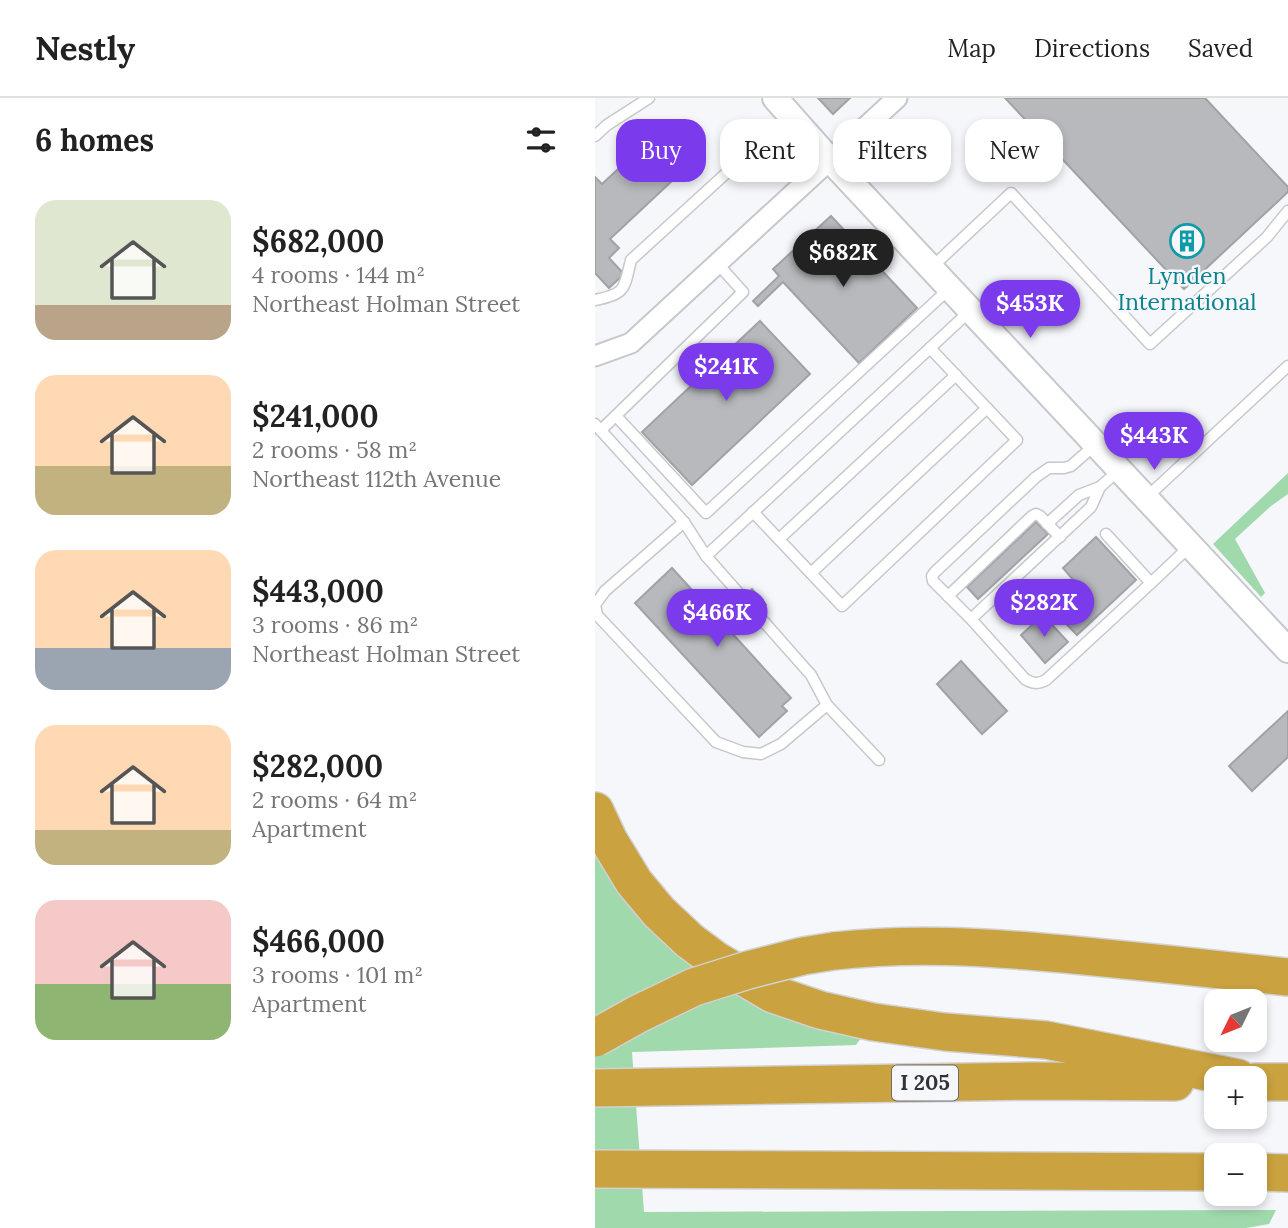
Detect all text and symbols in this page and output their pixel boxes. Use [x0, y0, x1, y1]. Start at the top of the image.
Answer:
text: Nestly [35, 27, 135, 69]
text: Map [947, 33, 996, 64]
text: Directions [1034, 33, 1150, 64]
text: Saved [1188, 33, 1253, 64]
chip: Buy [616, 119, 706, 182]
chip: Rent [720, 119, 819, 182]
chip: Filters [833, 119, 951, 182]
chip: New [965, 119, 1063, 182]
text: 6 homes [35, 121, 154, 159]
icon: filters [522, 121, 560, 159]
text: $682,000 [252, 222, 384, 260]
building icon: Lynden International [1168, 222, 1206, 260]
icon: home [91, 228, 175, 312]
pin: $682K [794, 230, 892, 289]
text: $682K [809, 237, 877, 266]
text: 4 rooms · 144 m² [252, 260, 425, 289]
place label: Lynden International [1117, 261, 1257, 316]
pin: $453K [981, 280, 1079, 340]
text: $453K [996, 288, 1064, 317]
text: Northeast Holman Street [252, 289, 520, 318]
pin: $241K [677, 344, 775, 403]
text: $241K [694, 351, 758, 380]
text: $241,000 [252, 397, 379, 435]
icon: home [91, 403, 175, 487]
pin: $443K [1105, 412, 1203, 472]
text: $443K [1120, 420, 1188, 449]
text: 2 rooms · 58 m² [252, 435, 417, 464]
text: Northeast 112th Avenue [252, 464, 501, 493]
text: $443,000 [252, 572, 384, 610]
icon: home [91, 578, 175, 662]
pin: $282K [995, 580, 1093, 639]
text: $282K [1010, 587, 1078, 616]
pin: $466K [668, 589, 766, 649]
text: $466K [683, 597, 751, 626]
text: 3 rooms · 86 m² [252, 610, 418, 639]
text: Northeast Holman Street [252, 639, 520, 668]
text: $282,000 [252, 747, 383, 785]
icon: home [91, 753, 175, 837]
text: 2 rooms · 64 m² [252, 785, 417, 814]
text: Apartment [252, 814, 367, 843]
text: $466,000 [252, 922, 385, 960]
icon: home [91, 928, 175, 1012]
text: 3 rooms · 101 m² [252, 960, 423, 989]
text: Apartment [252, 989, 367, 1018]
north arrow [1204, 989, 1267, 1052]
map controls [1204, 989, 1267, 1206]
road number: I 205 [892, 1066, 958, 1100]
button: + [1204, 1066, 1267, 1129]
button: − [1204, 1143, 1267, 1206]

